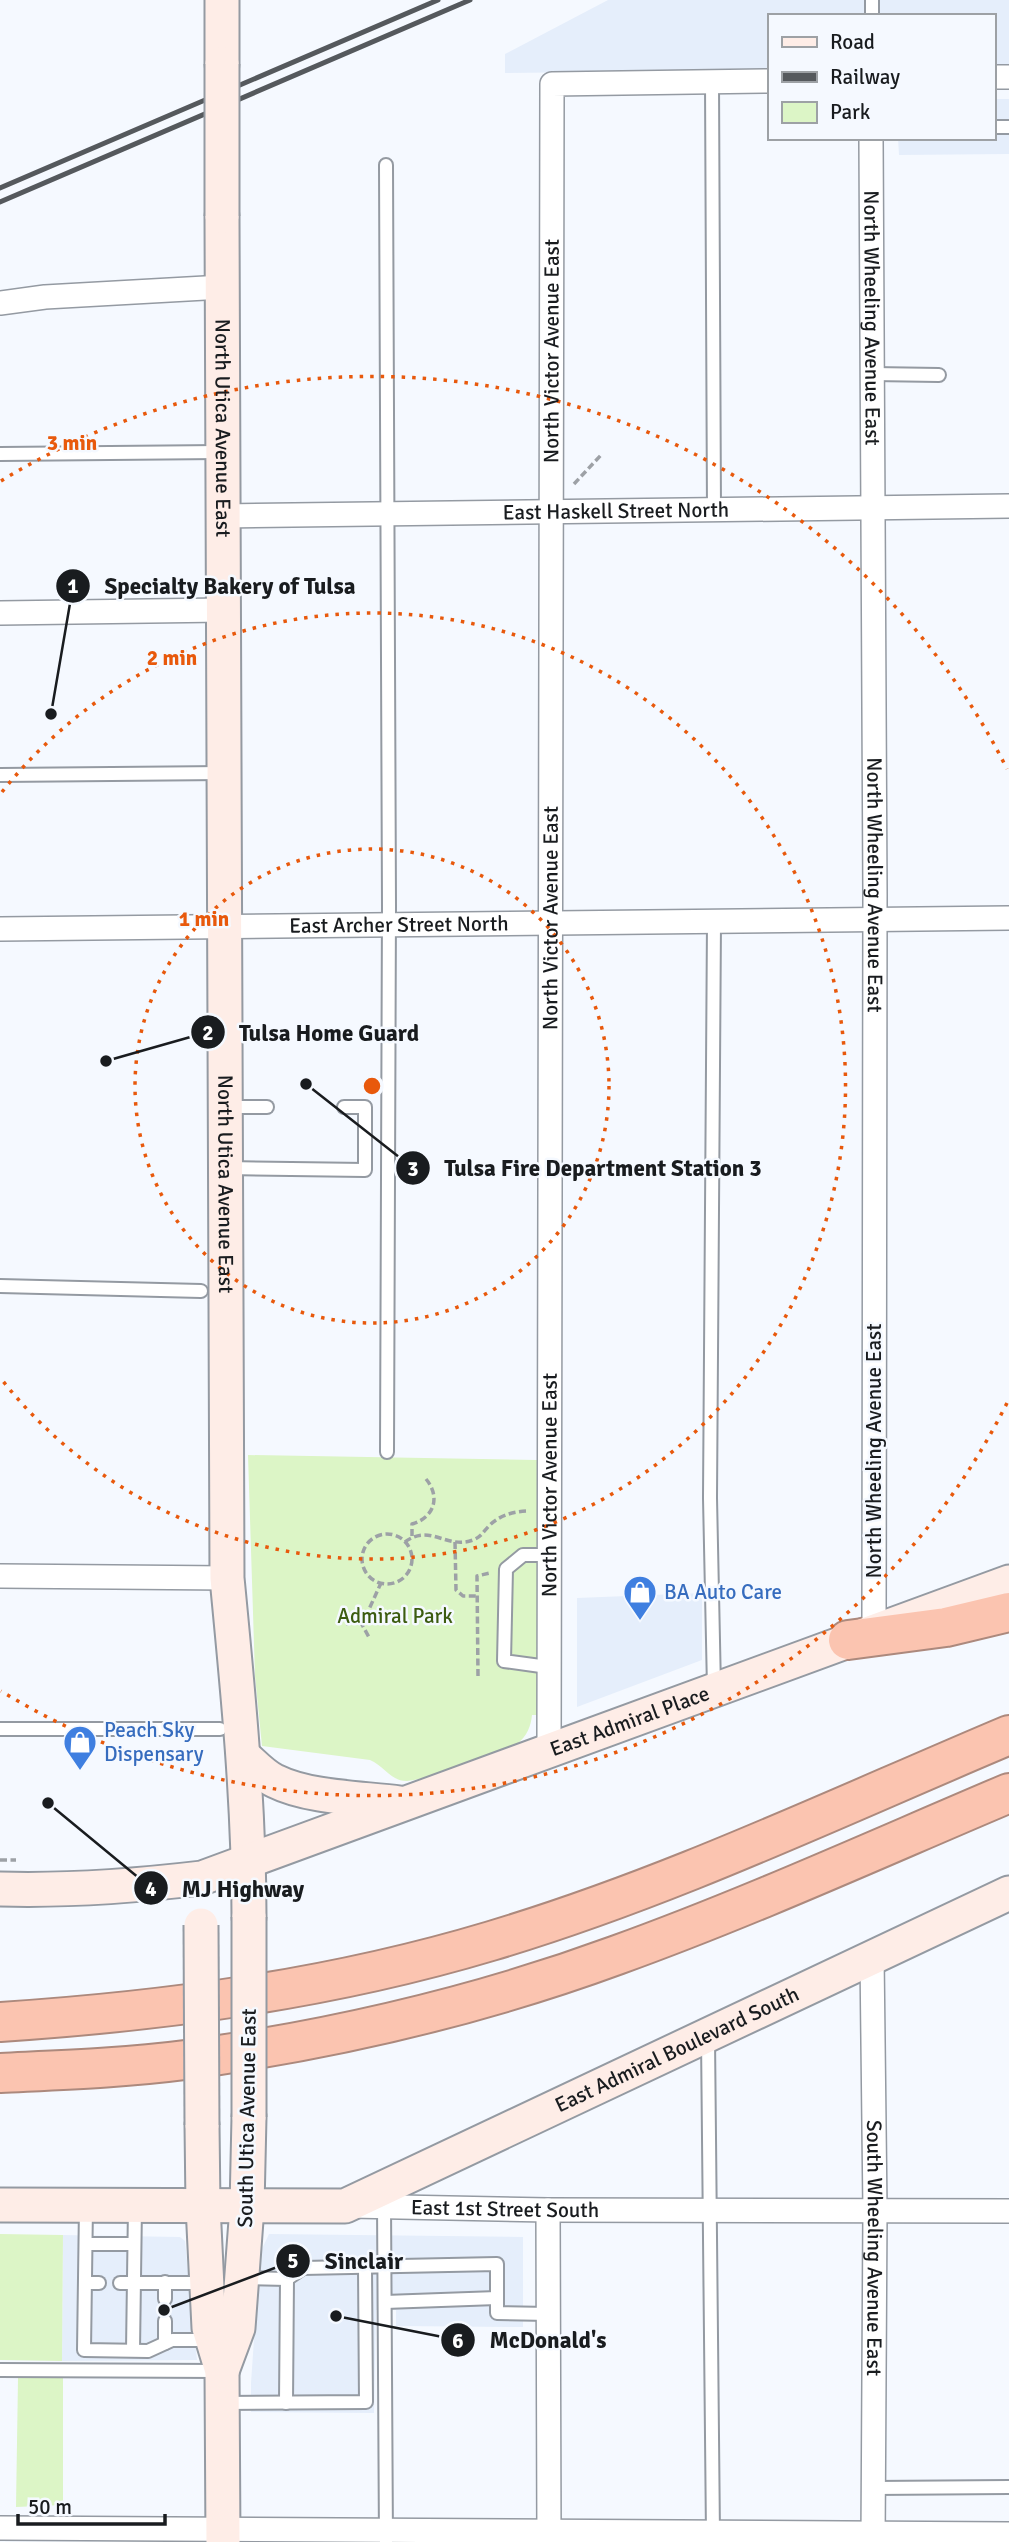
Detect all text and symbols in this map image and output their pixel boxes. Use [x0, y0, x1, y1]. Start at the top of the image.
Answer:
legend [768, 14, 995, 140]
text: Road [830, 29, 875, 55]
text: Railway [830, 64, 900, 90]
text: Park [830, 99, 871, 125]
street label: North Wheeling Avenue East [858, 190, 886, 446]
street label: North Victor Avenue East [538, 239, 565, 463]
street label: North Utica Avenue East [209, 319, 236, 537]
text: 3 min [47, 430, 97, 456]
street label: East Haskell Street North [503, 497, 729, 525]
callout: Specialty Bakery of Tulsa [55, 564, 369, 608]
text: Specialty Bakery of Tulsa [105, 572, 356, 601]
text: 1 [67, 573, 79, 599]
text: 2 min [147, 645, 197, 671]
street label: North Wheeling Avenue East [861, 757, 888, 1013]
street label: North Victor Avenue East [537, 806, 564, 1030]
text: 1 min [179, 906, 229, 932]
street label: East Archer Street North [289, 910, 509, 939]
callout: Tulsa Home Guard [190, 1010, 433, 1054]
text: Tulsa Home Guard [239, 1019, 419, 1048]
text: 2 [202, 1020, 214, 1046]
centre of rings [360, 1074, 384, 1098]
street label: North Utica Avenue East [212, 1075, 239, 1293]
callout: Tulsa Fire Department Station 3 [395, 1146, 776, 1190]
text: Tulsa Fire Department Station 3 [444, 1154, 762, 1183]
text: 3 [407, 1156, 419, 1182]
street label: North Wheeling Avenue East [861, 1323, 887, 1579]
street label: North Victor Avenue East [536, 1373, 563, 1597]
shop icon: BA Auto Care [621, 1573, 659, 1622]
place label: BA Auto Care [664, 1579, 782, 1605]
park label: Admiral Park [337, 1603, 453, 1629]
street label: East Admiral Place [546, 1680, 713, 1762]
place label: Peach Sky Dispensary [104, 1717, 204, 1767]
shop icon: Peach Sky Dispensary [61, 1723, 99, 1772]
callout: MJ Highway [133, 1866, 319, 1910]
text: MJ Highway [182, 1875, 305, 1904]
text: 4 [145, 1876, 157, 1902]
street label: East Admiral Boulevard South [551, 1981, 803, 2118]
street label: South Utica Avenue East [232, 2008, 262, 2228]
street label: South Wheeling Avenue East [861, 2120, 888, 2376]
street label: East 1st Street South [411, 2194, 599, 2223]
callout: Sinclair [276, 2239, 417, 2283]
text: Sinclair [325, 2247, 404, 2276]
text: 5 [287, 2248, 299, 2274]
callout: McDonald's [441, 2318, 620, 2362]
text: McDonald's [490, 2326, 606, 2355]
text: 6 [452, 2328, 464, 2354]
scale bar [18, 2482, 164, 2526]
text: 50 m [28, 2494, 72, 2520]

